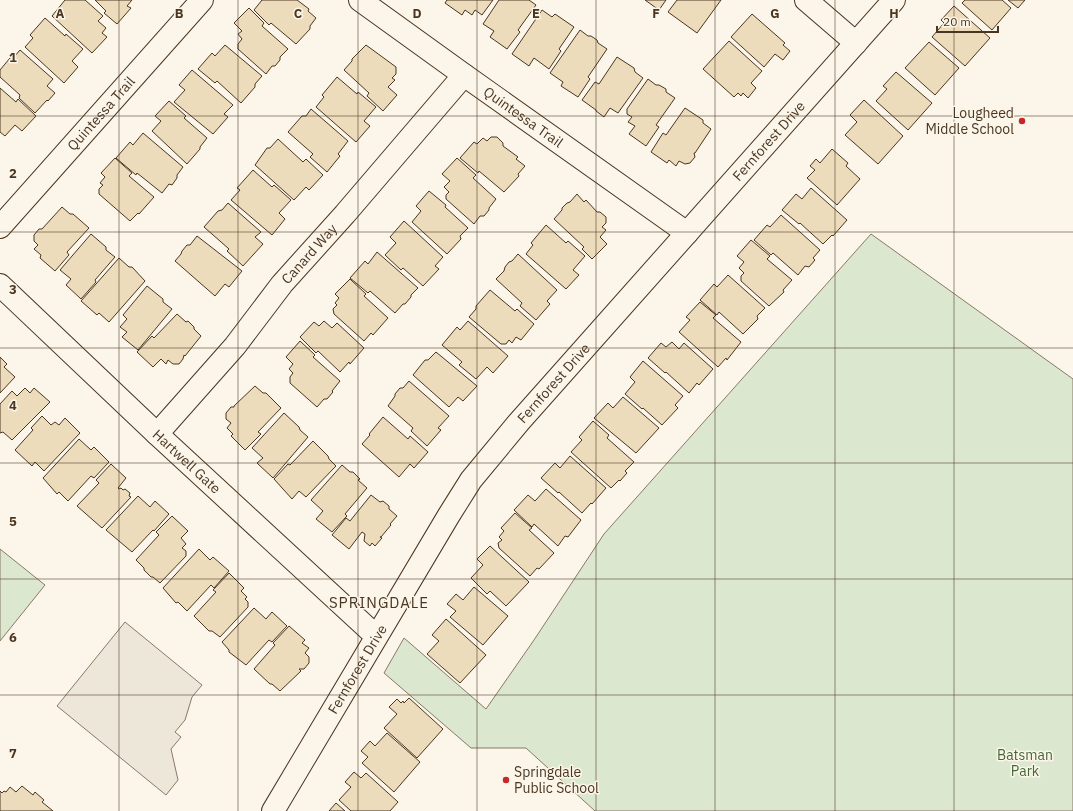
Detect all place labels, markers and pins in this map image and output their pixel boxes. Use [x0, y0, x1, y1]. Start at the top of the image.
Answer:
place label: Lougheed Middle School [925, 104, 1014, 138]
marker: Lougheed Middle School [1017, 116, 1027, 126]
place label: Springdale Public School [514, 763, 599, 797]
marker: Springdale Public School [501, 775, 511, 785]

